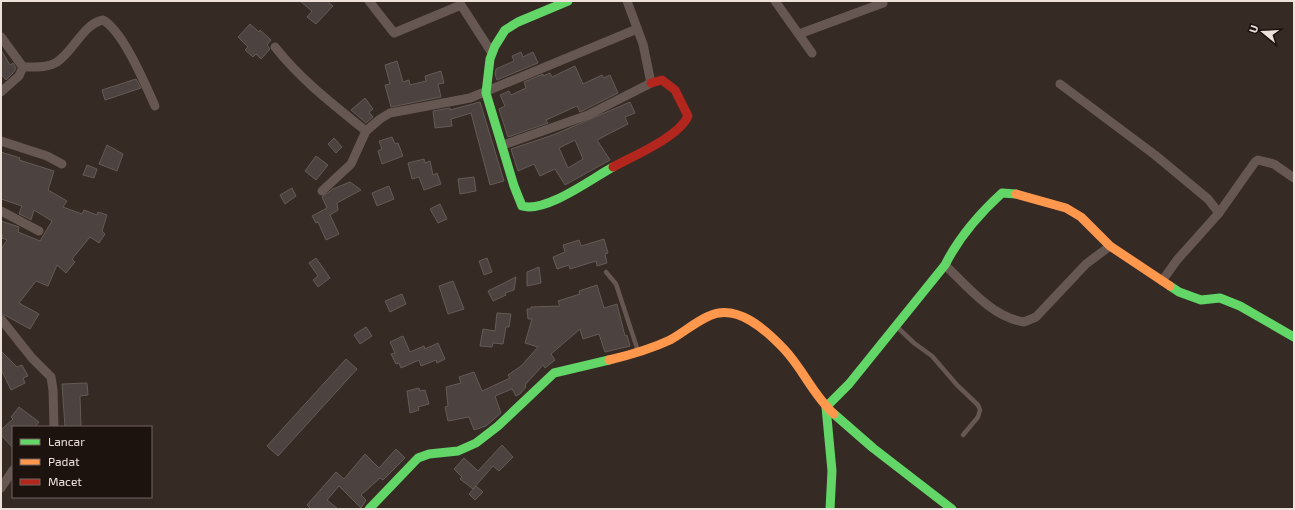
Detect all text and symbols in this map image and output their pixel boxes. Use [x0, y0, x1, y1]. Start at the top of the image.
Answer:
north arrow [1243, 12, 1283, 52]
text: U [1246, 23, 1260, 34]
legend [12, 426, 152, 498]
text: Lancar [48, 434, 85, 448]
text: Padat [48, 454, 80, 468]
text: Macet [48, 474, 82, 488]

